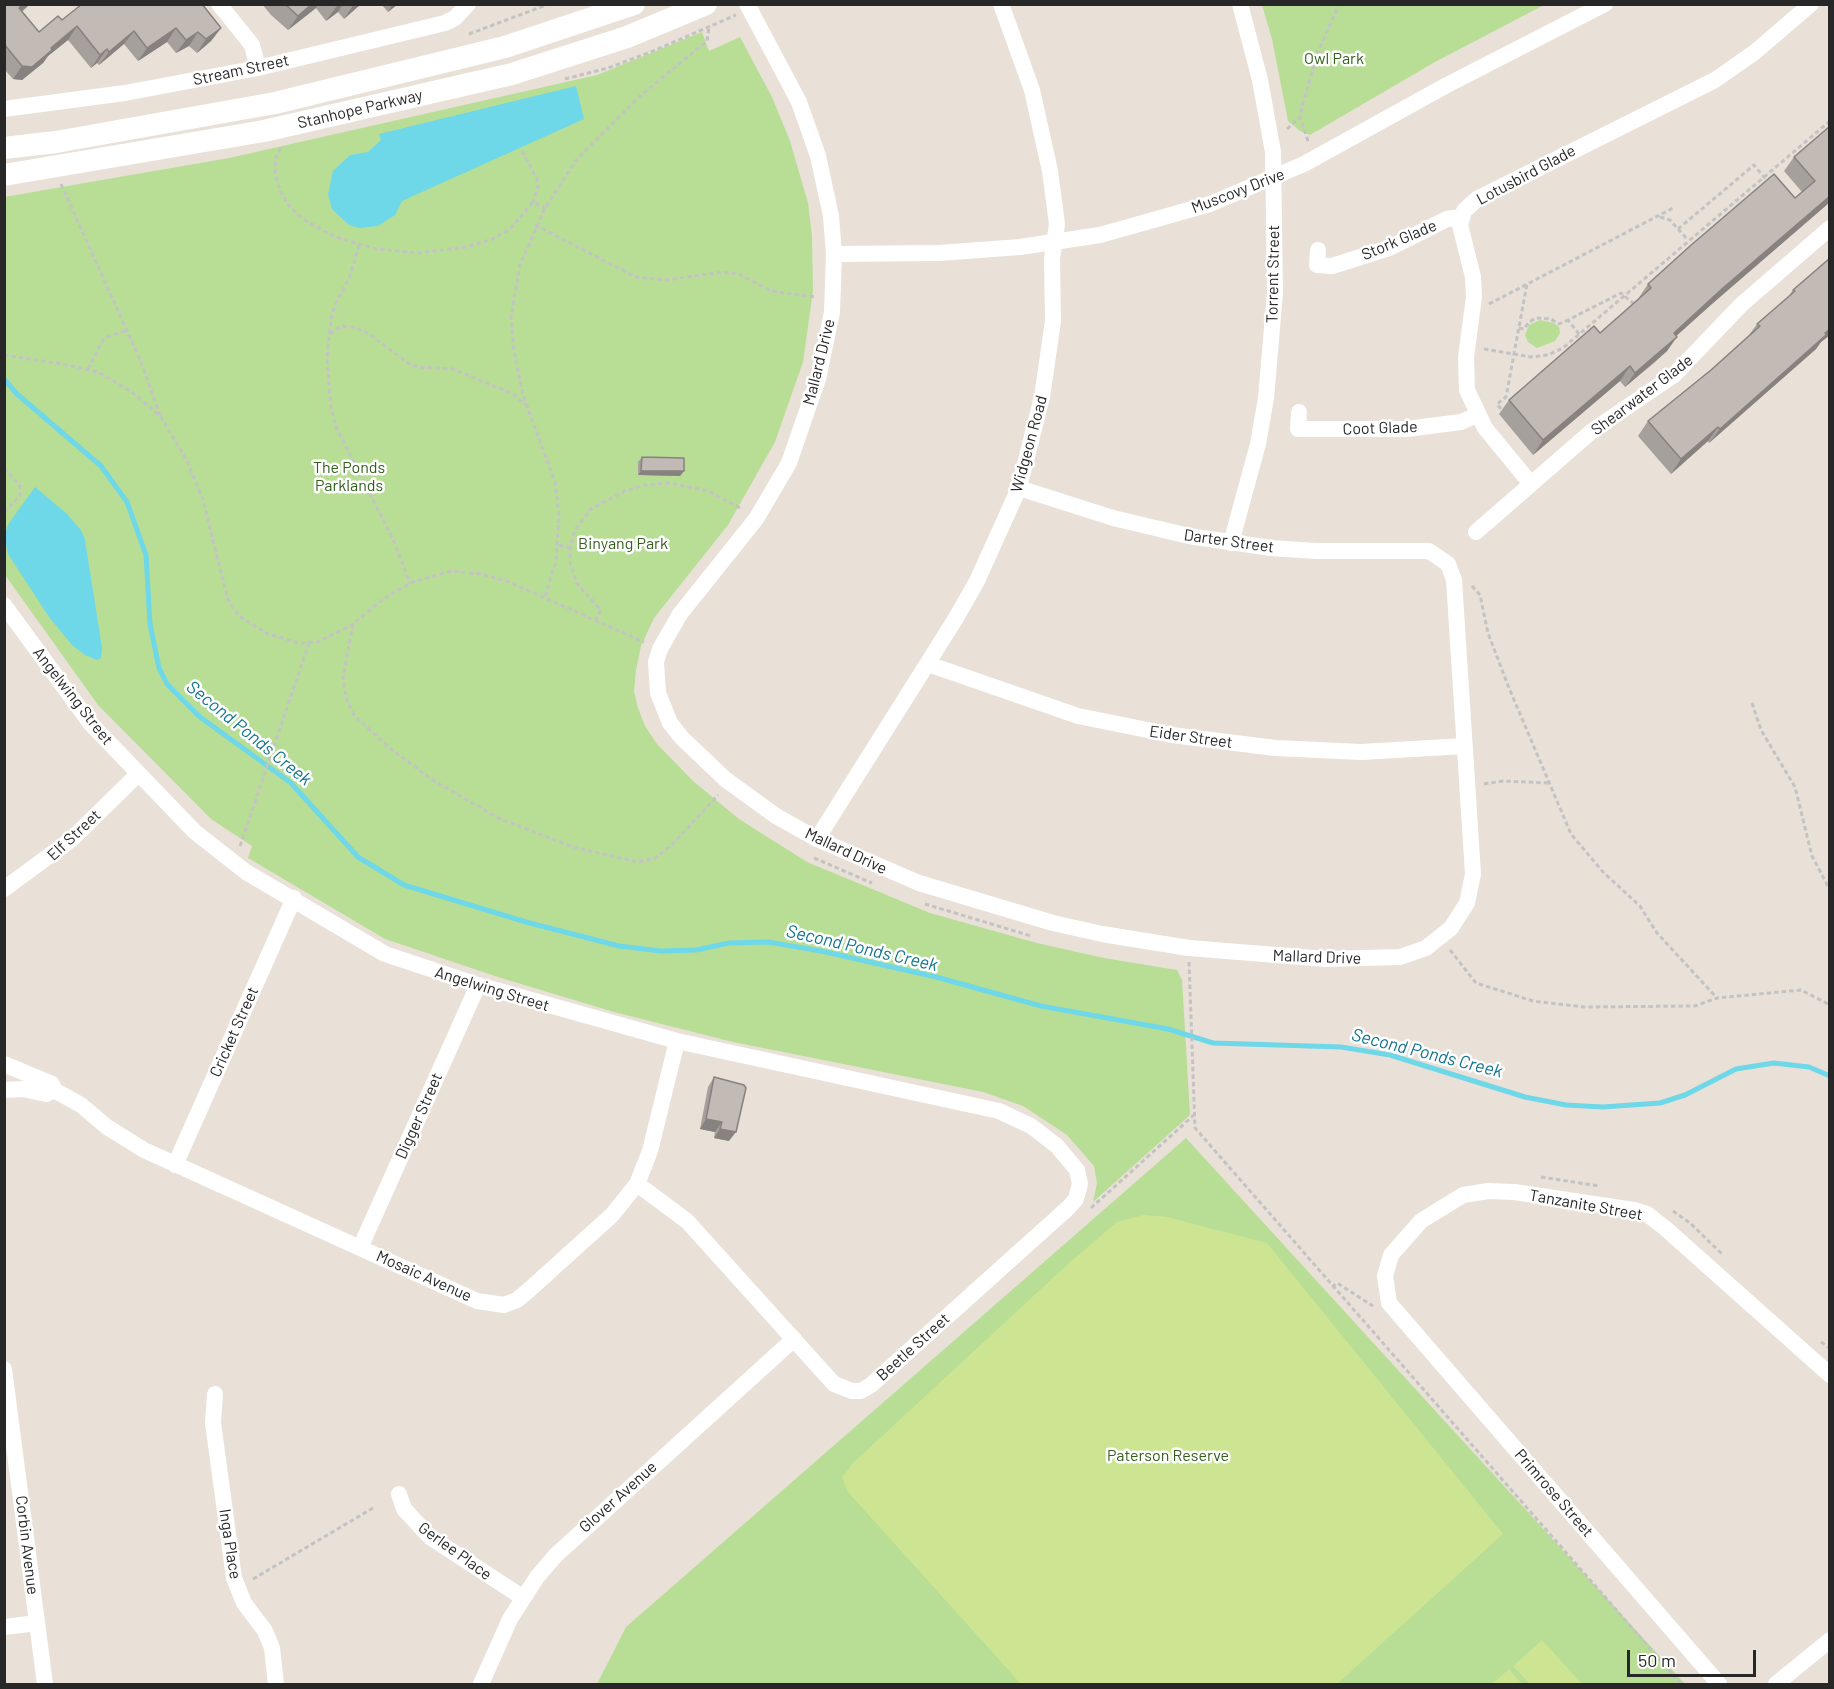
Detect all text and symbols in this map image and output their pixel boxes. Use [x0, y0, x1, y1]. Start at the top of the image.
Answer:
park label: Owl Park [1304, 49, 1364, 69]
street label: Stream Street [191, 50, 291, 90]
street label: Stanhope Parkway [296, 85, 424, 133]
street label: Lotusbird Glade [1473, 141, 1579, 209]
street label: Muscovy Drive [1189, 164, 1287, 218]
street label: Stork Glade [1359, 216, 1439, 264]
street label: Torrent Street [1263, 225, 1283, 323]
street label: Mallard Drive [799, 317, 839, 407]
street label: Shearwater Glade [1587, 351, 1697, 439]
street label: Widgeon Road [1007, 393, 1051, 495]
street label: Coot Glade [1342, 417, 1418, 439]
park label: The Ponds Parklands [313, 458, 385, 496]
street label: Darter Street [1183, 525, 1275, 557]
park label: Binyang Park [578, 534, 668, 554]
street label: Angelwing Street [29, 643, 117, 749]
water label: Second Ponds Creek [182, 676, 316, 790]
street label: Eider Street [1148, 722, 1234, 752]
street label: Elf Street [43, 805, 105, 865]
street label: Mallard Drive [802, 824, 890, 878]
water label: Second Ponds Creek [784, 920, 940, 976]
street label: Mallard Drive [1272, 946, 1362, 968]
street label: Angelwing Street [432, 962, 552, 1016]
street label: Cricket Street [206, 984, 262, 1080]
water label: Second Ponds Creek [1349, 1024, 1505, 1082]
street label: Digger Street [391, 1070, 447, 1162]
street label: Tanzanite Street [1528, 1186, 1644, 1224]
street label: Mosaic Avenue [373, 1246, 475, 1306]
street label: Beetle Street [872, 1309, 954, 1385]
street label: Primrose Street [1511, 1445, 1597, 1541]
park label: Paterson Reserve [1107, 1446, 1229, 1466]
street label: Glover Avenue [575, 1457, 661, 1537]
street label: Corbin Avenue [11, 1494, 43, 1596]
street label: Inga Place [215, 1508, 245, 1580]
street label: Gerlee Place [414, 1518, 496, 1584]
scale bar [1630, 1638, 1759, 1676]
text: 50 m [1638, 1649, 1676, 1671]

